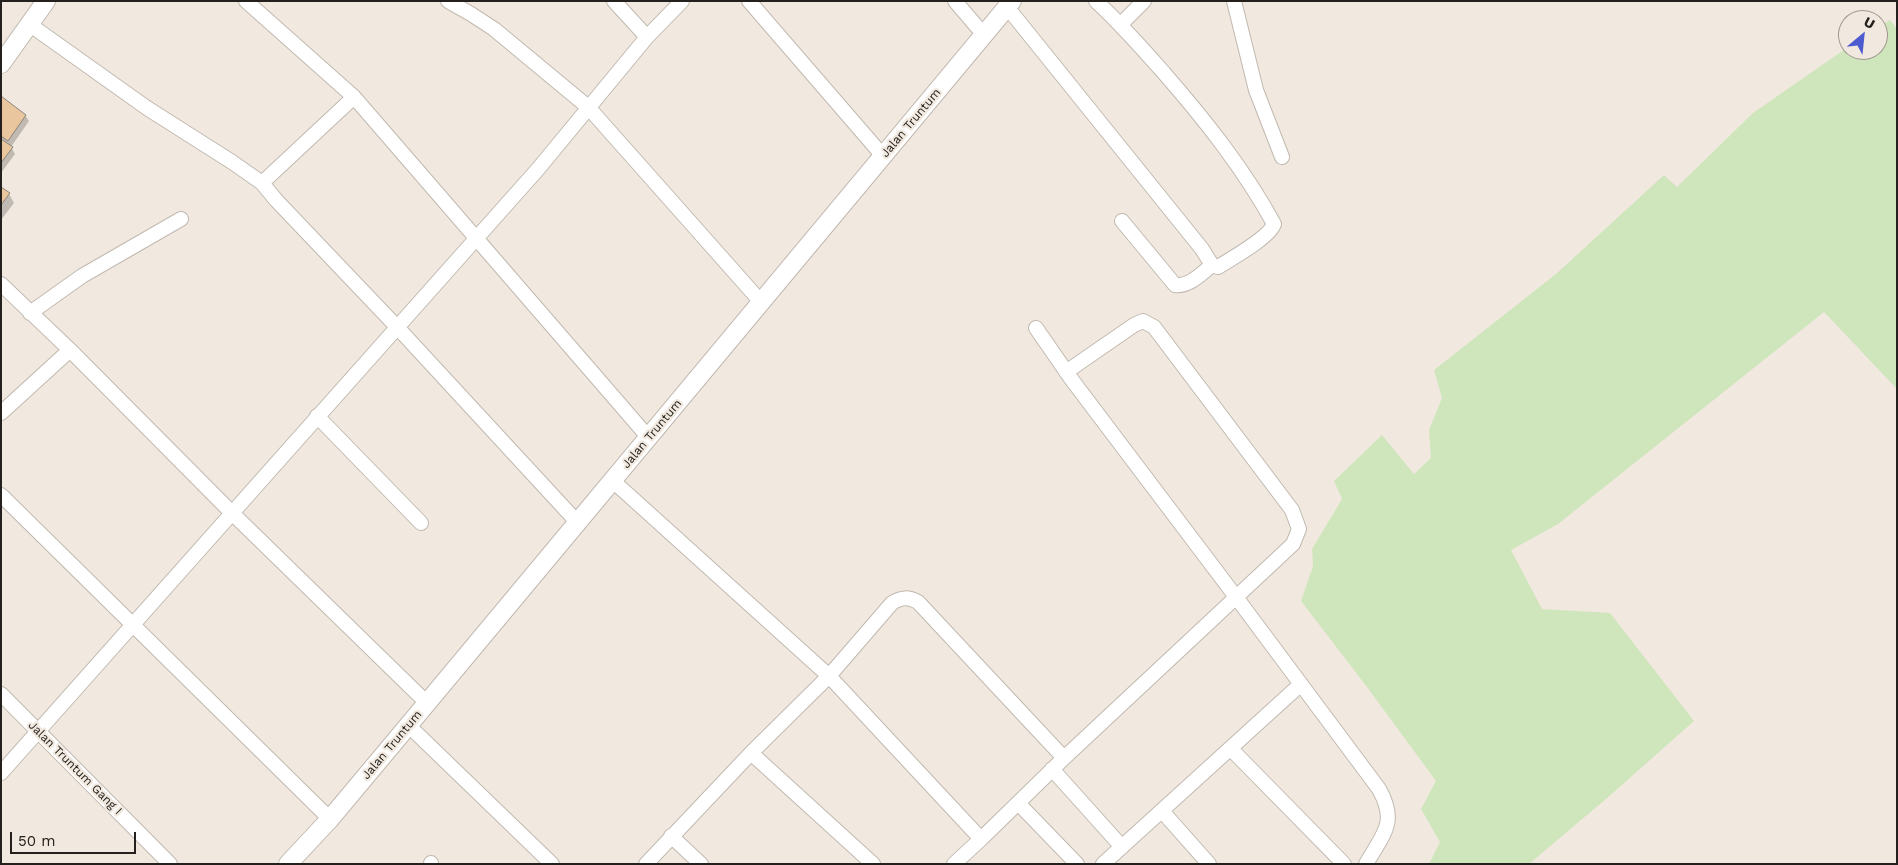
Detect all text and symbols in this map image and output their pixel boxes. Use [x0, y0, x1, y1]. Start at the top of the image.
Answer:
north arrow [1838, 10, 1888, 60]
text: U [1861, 13, 1878, 32]
street label: Jalan Truntum [878, 86, 944, 160]
street label: Jalan Truntum [619, 397, 685, 471]
street label: Jalan Truntum [359, 708, 425, 782]
street label: Jalan Truntum Gang I [25, 718, 125, 818]
scale bar [12, 822, 139, 854]
text: 50 m [18, 832, 55, 850]

